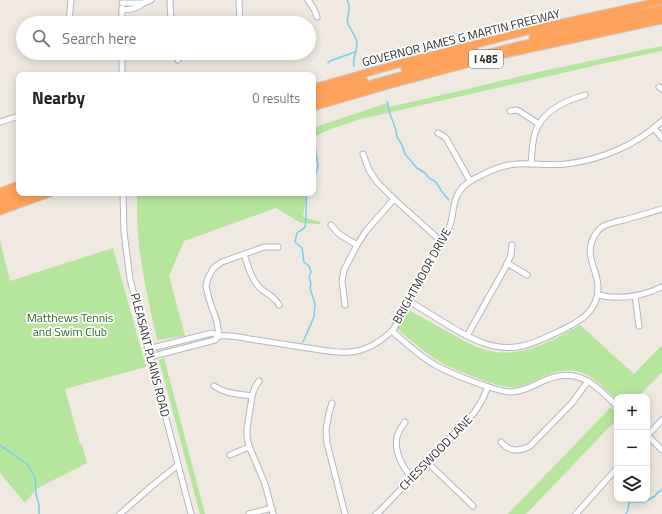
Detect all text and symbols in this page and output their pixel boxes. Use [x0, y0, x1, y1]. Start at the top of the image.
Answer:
street label: GOVERNOR JAMES G MARTIN FREEWAY [360, 4, 562, 71]
search box [16, 16, 316, 60]
icon: search [30, 27, 52, 49]
text: Search here [62, 27, 136, 50]
road number: I 485 [469, 50, 503, 68]
text: Nearby [32, 85, 85, 111]
text: 0 results [252, 88, 300, 108]
street label: BRIGHTMOOR DRIVE [387, 224, 456, 327]
street label: PLEASANT PLAINS ROAD [126, 291, 175, 419]
park label: Matthews Tennis and Swim Club [27, 308, 114, 341]
map controls [614, 394, 650, 502]
button: + [614, 394, 650, 430]
street label: CHESSWOOD LANE [395, 410, 477, 495]
button: − [614, 430, 650, 466]
button: layers [614, 466, 650, 502]

